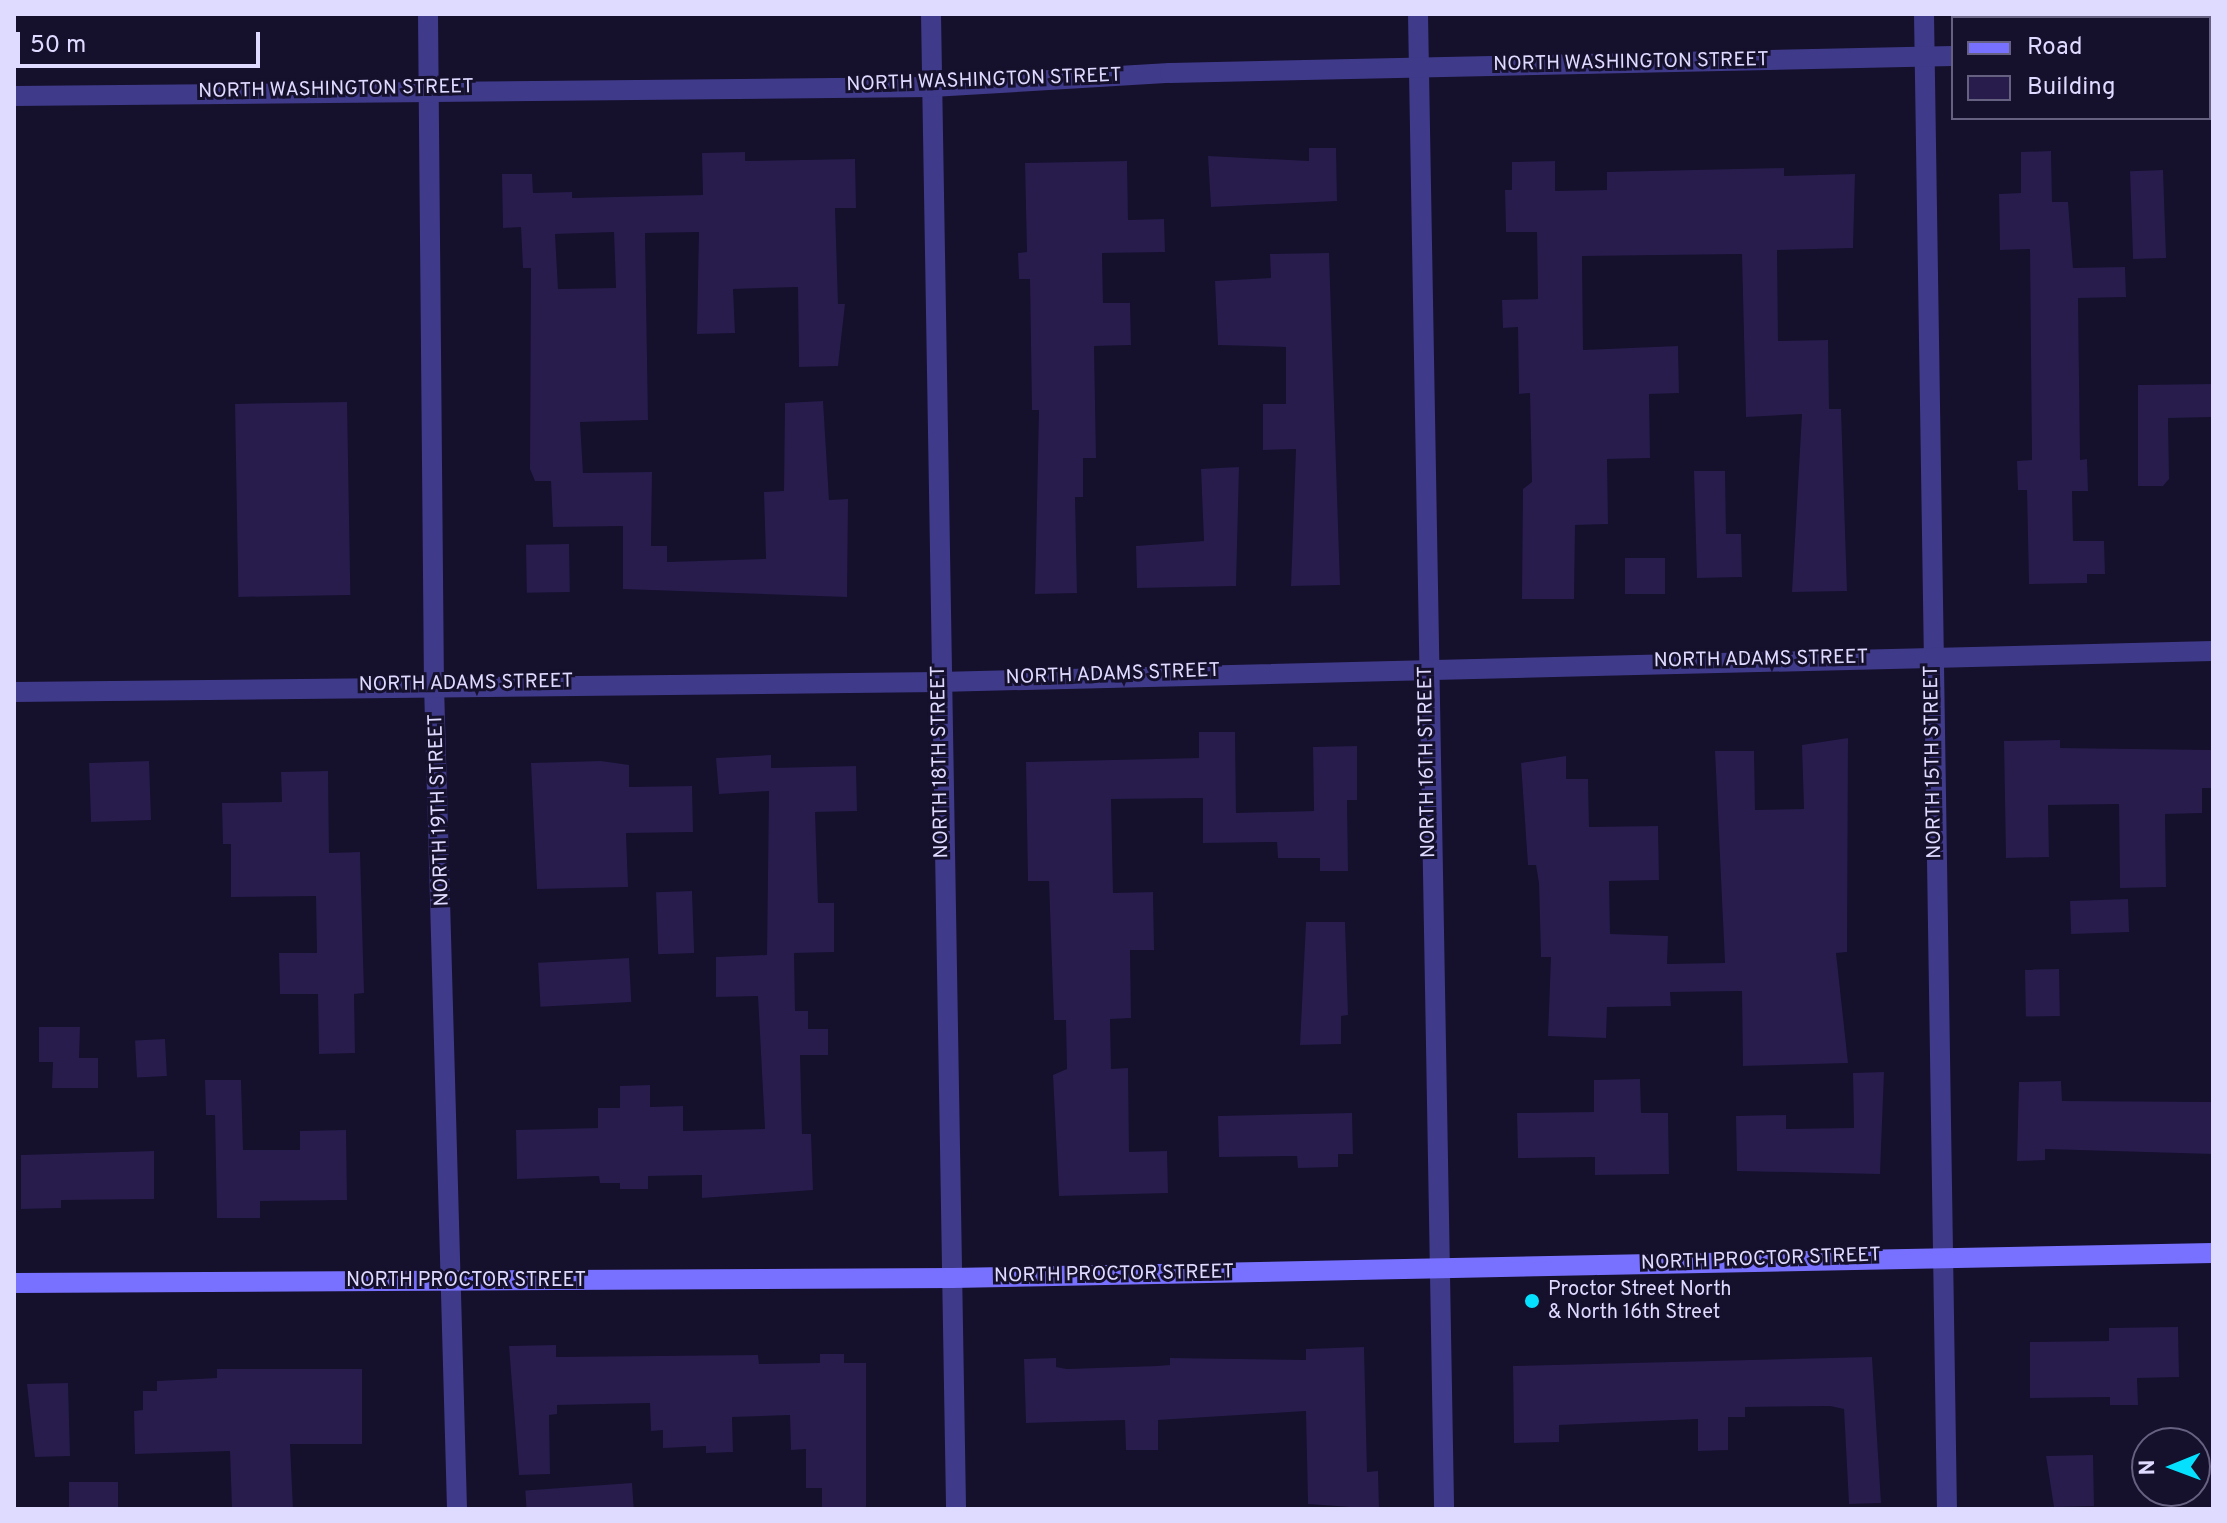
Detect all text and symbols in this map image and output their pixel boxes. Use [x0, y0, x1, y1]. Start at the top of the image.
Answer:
scale bar [20, 16, 264, 66]
legend [1951, 16, 2211, 120]
text: 50 m [30, 31, 86, 61]
text: Road [2027, 33, 2083, 63]
street label: NORTH WASHINGTON STREET [1493, 49, 1769, 77]
street label: NORTH WASHINGTON STREET [846, 64, 1122, 98]
text: Building [2027, 73, 2116, 103]
street label: NORTH WASHINGTON STREET [198, 76, 474, 104]
street label: NORTH ADAMS STREET [1653, 646, 1869, 674]
street label: NORTH ADAMS STREET [1005, 659, 1221, 691]
street label: NORTH 18TH STREET [927, 665, 955, 859]
street label: NORTH 15TH STREET [1920, 665, 1948, 859]
street label: NORTH 16TH STREET [1414, 666, 1442, 858]
street label: NORTH ADAMS STREET [358, 670, 574, 698]
street label: NORTH 19TH STREET [425, 713, 455, 907]
street label: NORTH PROCTOR STREET [1641, 1244, 1881, 1276]
street label: NORTH PROCTOR STREET [994, 1261, 1234, 1289]
street label: NORTH PROCTOR STREET [346, 1269, 586, 1293]
place label: Proctor Street North & North 16th Street [1548, 1278, 1732, 1325]
marker: Proctor Street North & North 16th Street [1523, 1292, 1541, 1310]
north arrow [2131, 1427, 2211, 1507]
text: N [2135, 1459, 2162, 1476]

